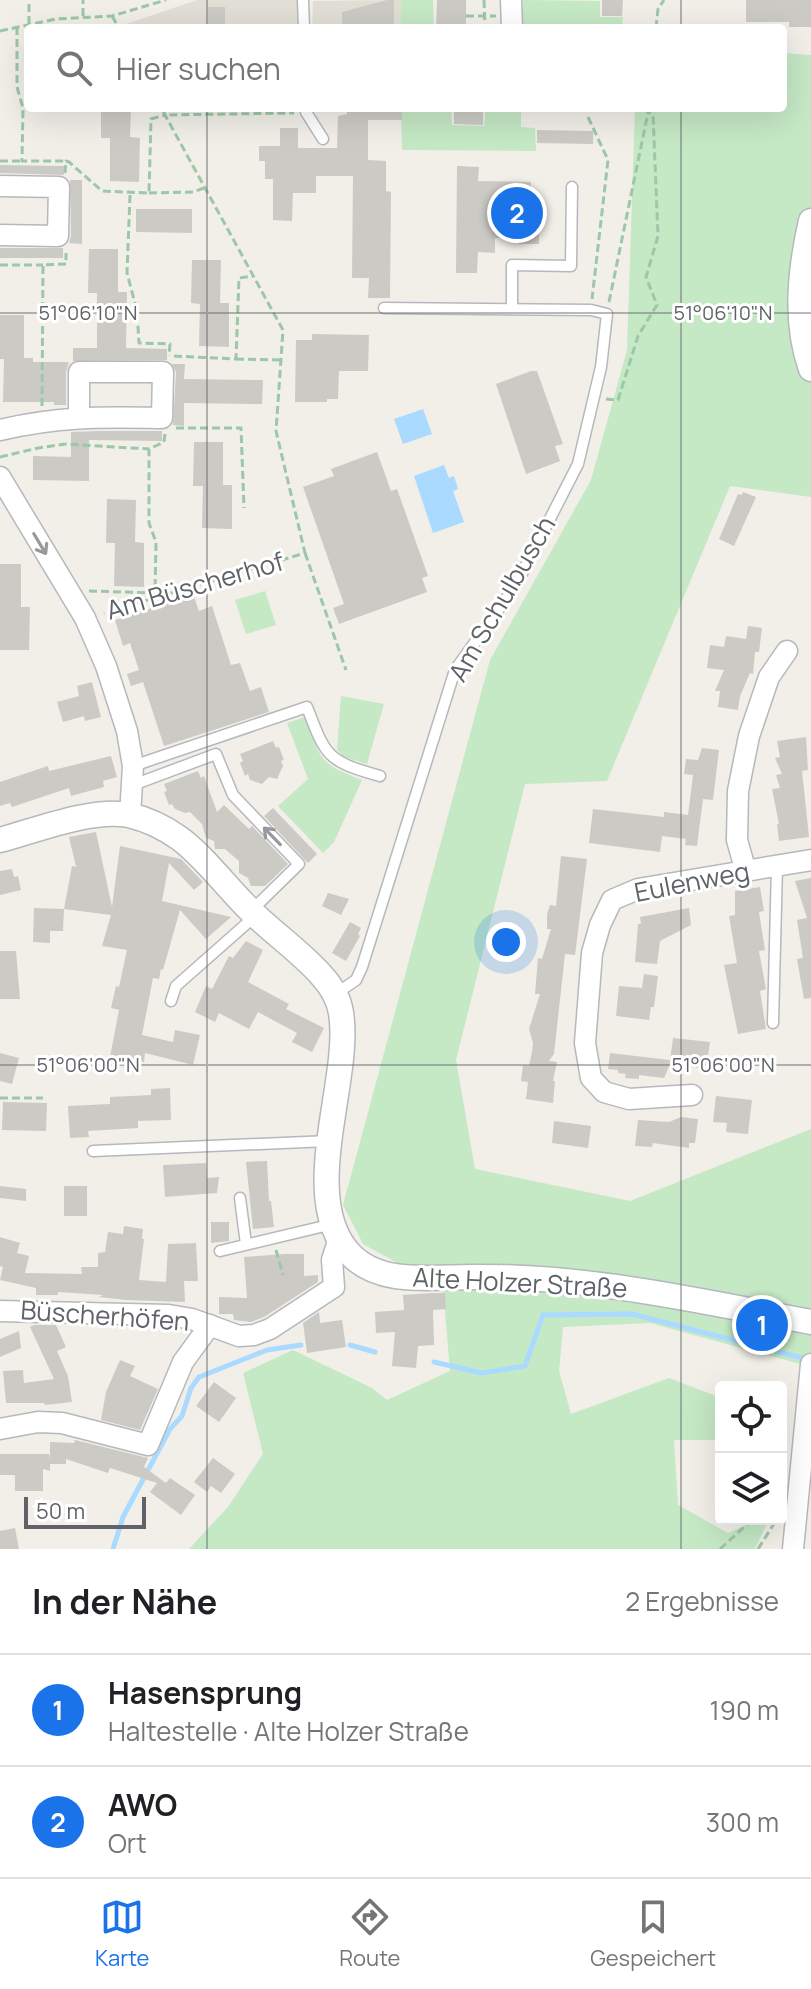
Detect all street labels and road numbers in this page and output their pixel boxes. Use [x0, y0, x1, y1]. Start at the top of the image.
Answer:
street label: Am Schulbusch [439, 509, 563, 688]
street label: Am Büscherhof [102, 542, 288, 628]
street label: Eulenweg [631, 852, 752, 910]
street label: Alte Holzer Straße [412, 1258, 628, 1306]
street label: Büscherhöfen [19, 1291, 191, 1339]

